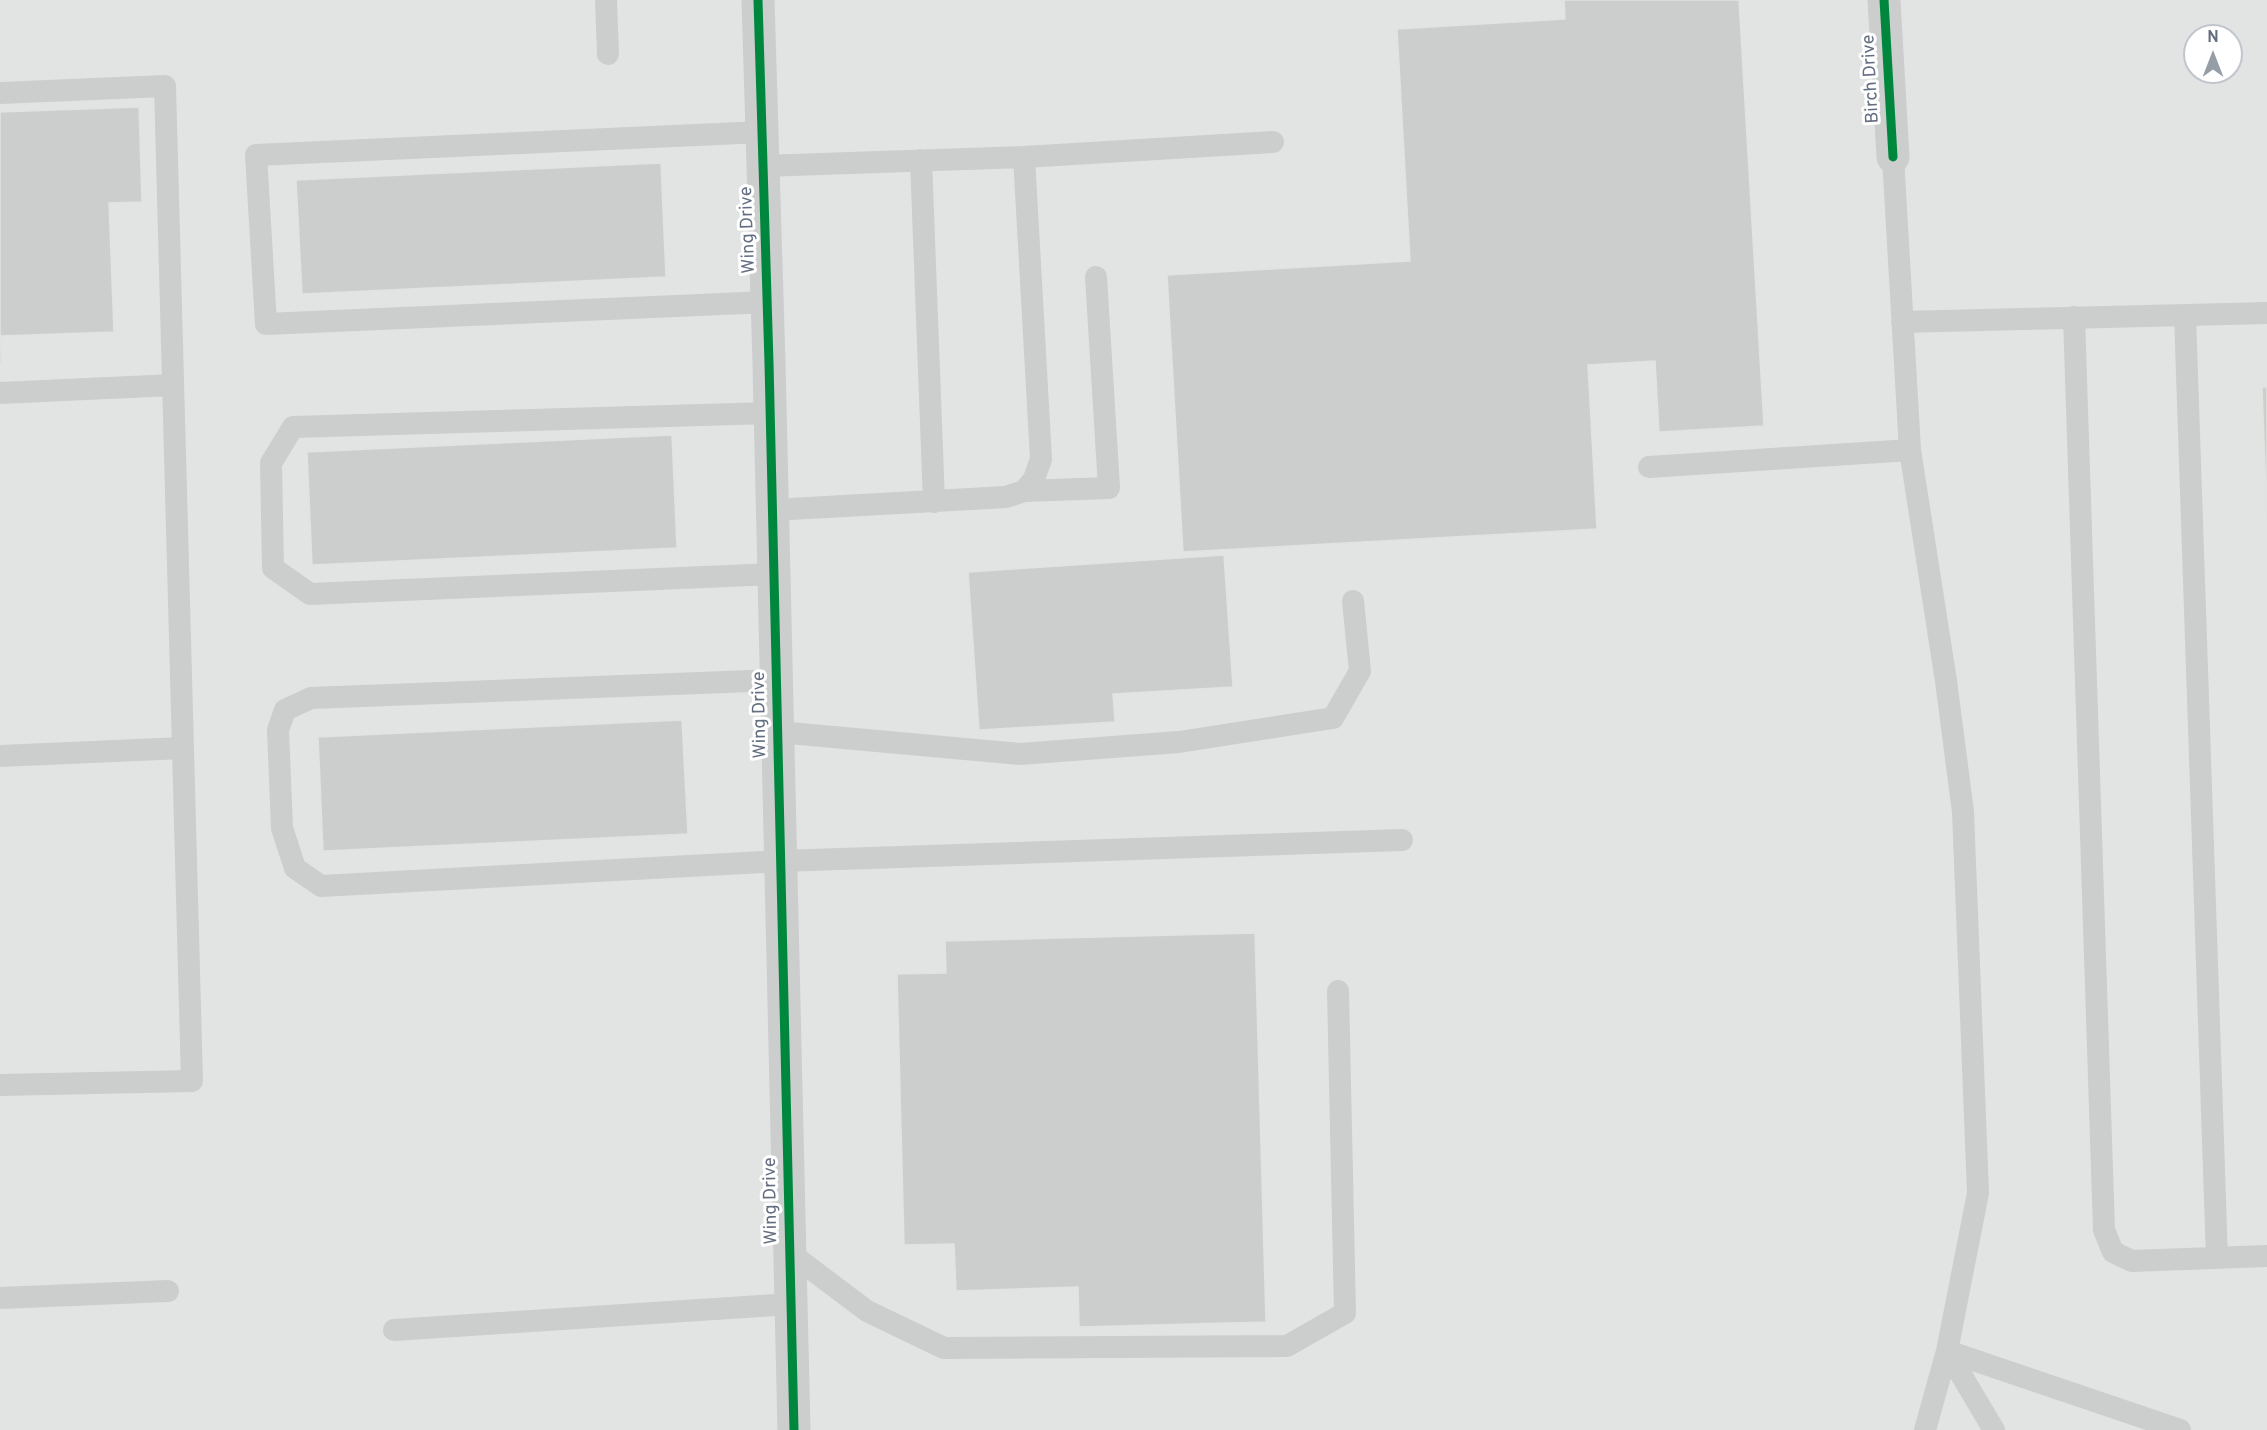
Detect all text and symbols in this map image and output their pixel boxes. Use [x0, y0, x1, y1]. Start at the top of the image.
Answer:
north arrow [2183, 24, 2243, 84]
text: N [2207, 28, 2219, 48]
street label: Birch Drive [1859, 34, 1885, 124]
street label: Wing Drive [737, 186, 761, 274]
street label: Wing Drive [749, 671, 773, 759]
street label: Wing Drive [760, 1157, 784, 1245]

